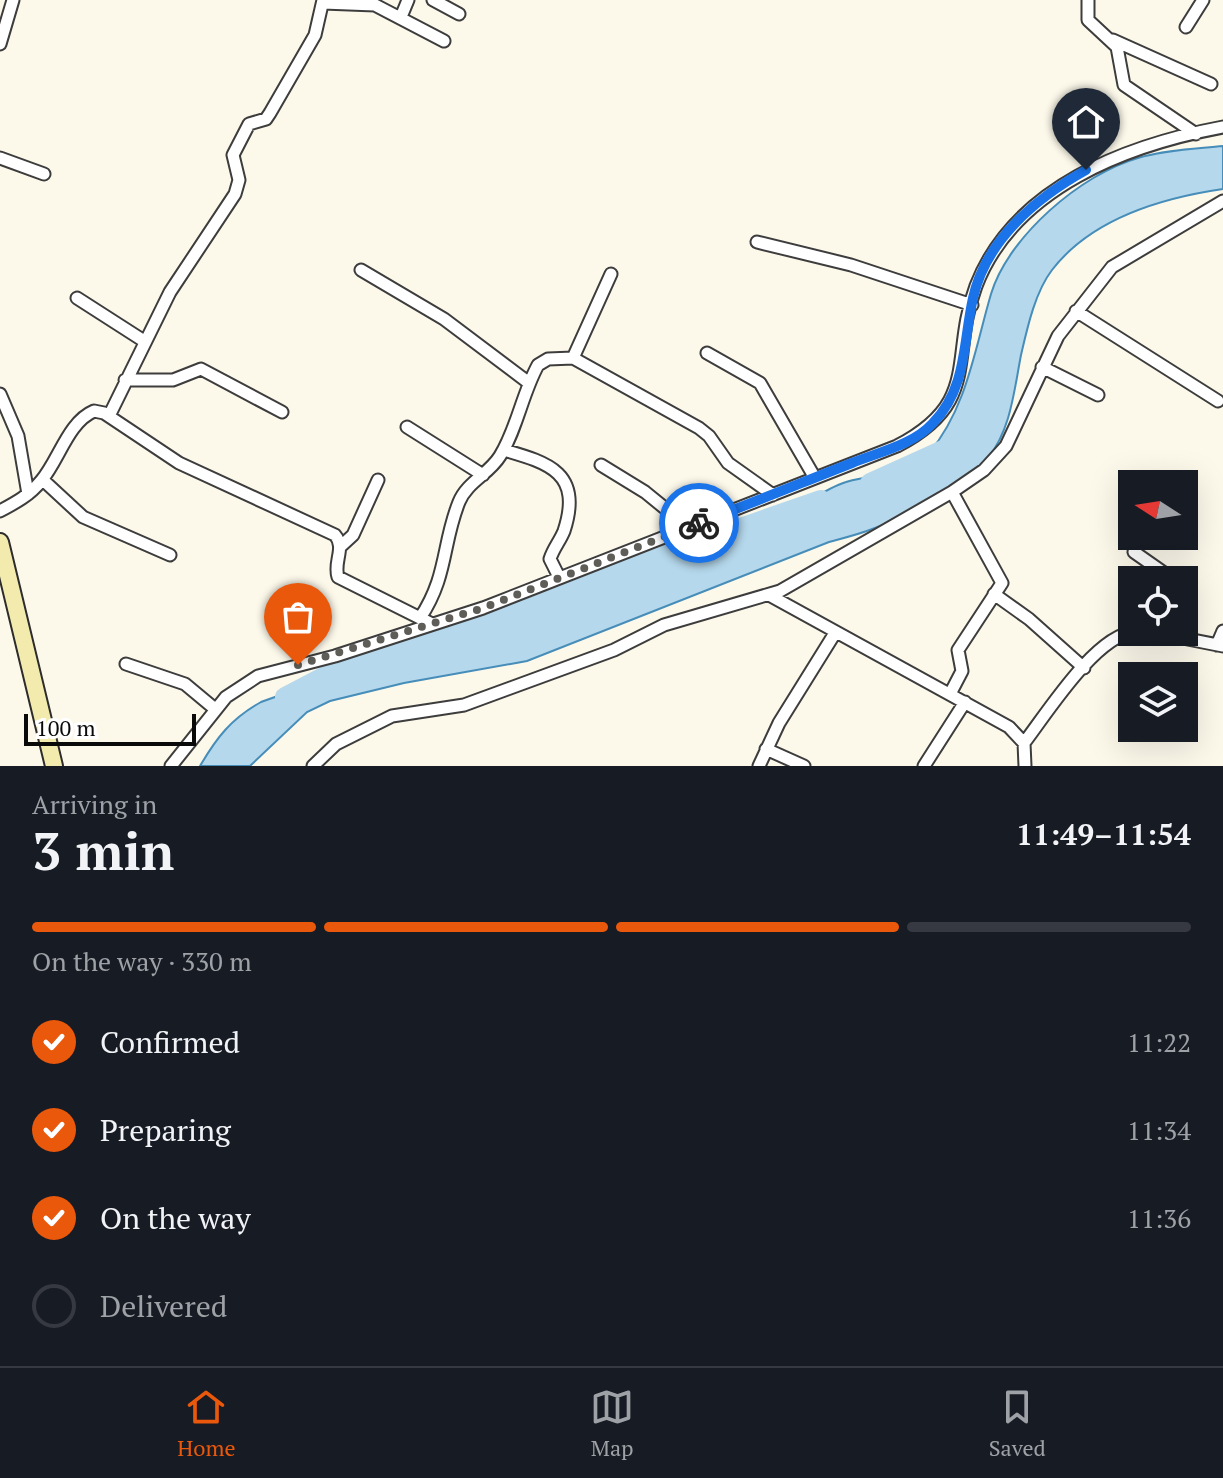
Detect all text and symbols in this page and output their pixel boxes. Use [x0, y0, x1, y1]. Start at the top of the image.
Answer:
pin [1052, 88, 1120, 170]
icon: home [1064, 100, 1108, 144]
north arrow [1118, 470, 1198, 550]
map controls [1118, 470, 1198, 742]
courier [659, 483, 739, 563]
icon: bike [677, 501, 721, 545]
button: locate [1118, 566, 1198, 646]
pin [264, 583, 332, 665]
icon: bag [276, 595, 320, 639]
button: layers [1118, 662, 1198, 742]
scale bar [24, 710, 196, 746]
text: 100 m [36, 713, 96, 742]
text: Arriving in [32, 787, 157, 821]
text: 11:49–11:54 [1016, 814, 1191, 854]
text: 3 min [32, 816, 174, 885]
text: On the way · 330 m [32, 944, 252, 978]
icon: check [32, 1020, 76, 1064]
text: Confirmed [100, 1022, 240, 1062]
text: 11:22 [1127, 1025, 1191, 1059]
icon: check [32, 1108, 76, 1152]
text: Preparing [100, 1110, 231, 1150]
text: 11:34 [1127, 1113, 1191, 1147]
icon: check [32, 1196, 76, 1240]
text: On the way [100, 1198, 251, 1238]
text: 11:36 [1127, 1201, 1191, 1235]
text: Delivered [100, 1286, 227, 1326]
tab: Home [177, 1385, 236, 1462]
tab: Map [590, 1385, 634, 1462]
tab: Saved [989, 1385, 1046, 1462]

